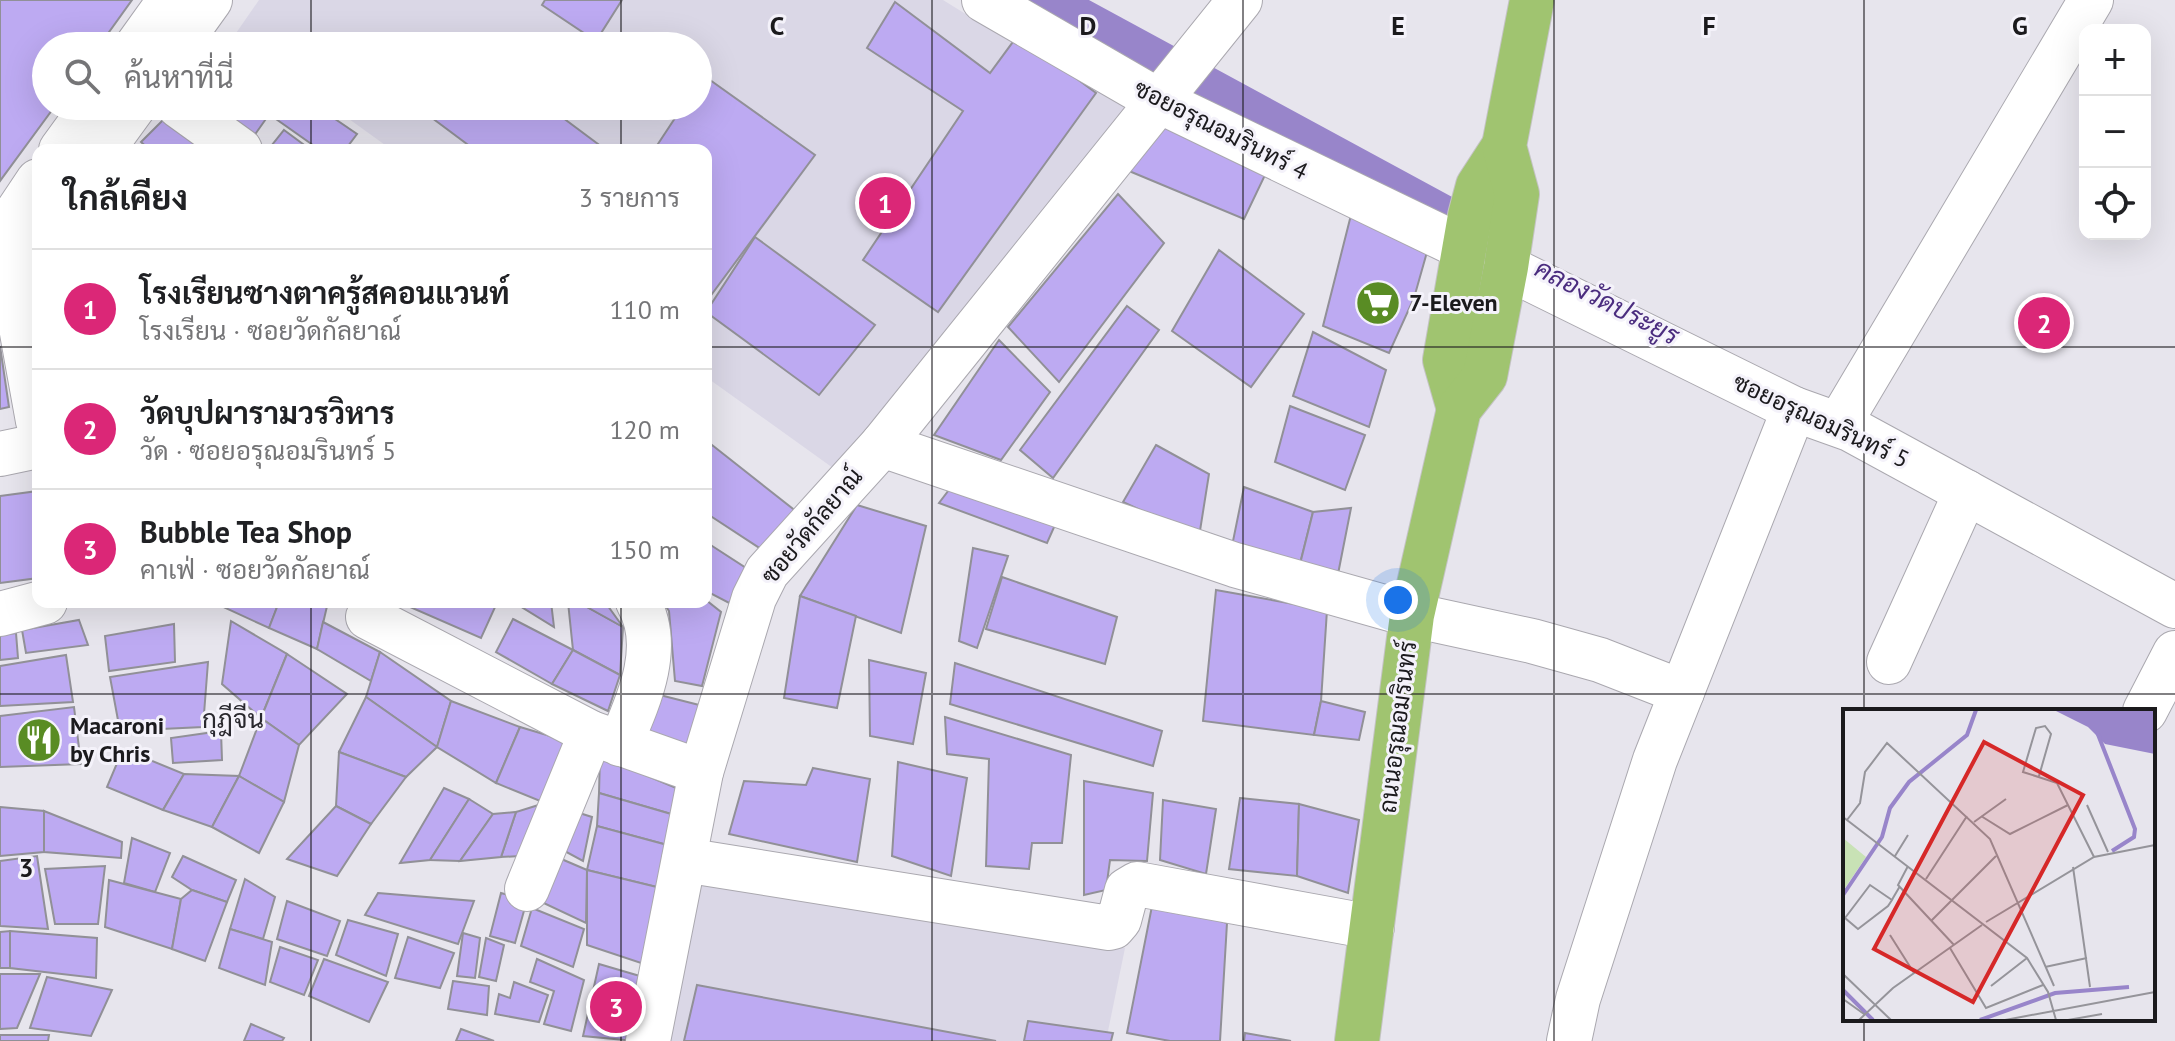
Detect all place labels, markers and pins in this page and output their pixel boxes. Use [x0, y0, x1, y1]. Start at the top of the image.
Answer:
pin: 1 [859, 173, 911, 233]
supermarket icon: 7-Eleven [1354, 279, 1402, 327]
place label: 7-Eleven [1409, 287, 1498, 318]
pin: 2 [2018, 293, 2070, 353]
place label: Macaroni by Chris [70, 710, 164, 769]
restaurant icon: Macaroni by Chris [15, 716, 63, 764]
pin: 3 [590, 977, 642, 1037]

